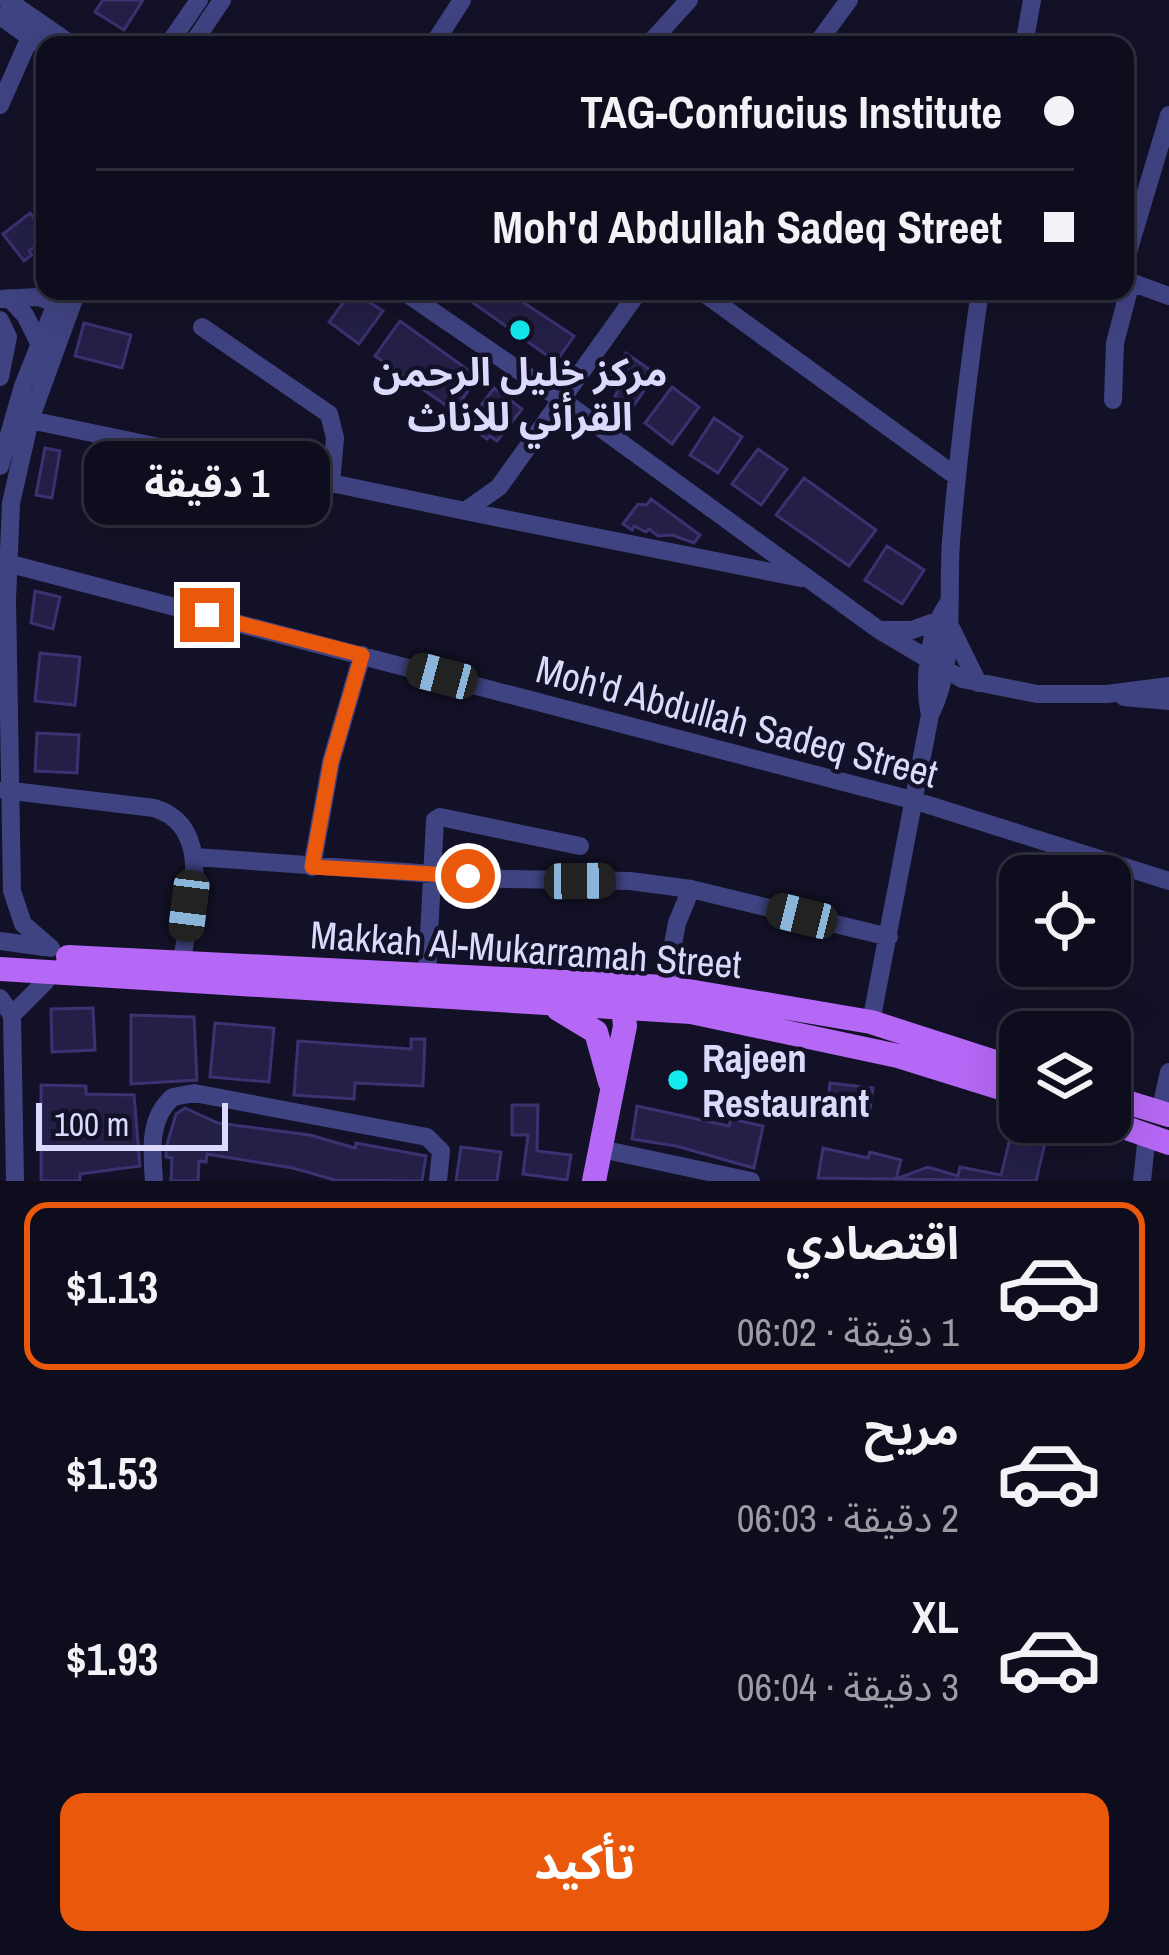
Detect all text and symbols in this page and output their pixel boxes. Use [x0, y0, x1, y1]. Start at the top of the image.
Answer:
text: TAG-Confucius Institute [580, 81, 1002, 142]
text: Moh'd Abdullah Sadeq Street [492, 196, 1002, 257]
marker: مركز خليل الرحمن القرأني للاناث [507, 317, 533, 343]
place label: مركز خليل الرحمن القرأني للاناث [373, 346, 667, 449]
callout: 1 دقيقة [84, 441, 330, 525]
text: 1 دقيقة [145, 457, 269, 509]
route end [180, 588, 234, 642]
street label: Moh'd Abdullah Sadeq Street [531, 642, 943, 800]
car [403, 649, 481, 703]
route start [441, 849, 495, 903]
map controls [999, 855, 1131, 1143]
button: locate [999, 855, 1131, 987]
car [544, 862, 616, 900]
car [167, 868, 211, 944]
car [763, 890, 841, 942]
street label: Makkah Al-Mukarramah Street [309, 908, 743, 990]
button: layers [999, 1011, 1131, 1143]
place label: Rajeen Restaurant [702, 1032, 869, 1129]
marker: Rajeen Restaurant [665, 1067, 691, 1093]
scale bar [36, 1097, 228, 1150]
text: 100 m [54, 1102, 129, 1146]
text: اقتصادي [786, 1212, 959, 1273]
icon: car [995, 1232, 1103, 1340]
text: $1.13 [66, 1256, 158, 1317]
text: 1 دقيقة · 06:02 [737, 1306, 959, 1358]
text: مريح [864, 1398, 959, 1459]
icon: car [995, 1418, 1103, 1526]
text: $1.53 [66, 1442, 158, 1503]
text: 2 دقيقة · 06:03 [737, 1492, 959, 1544]
text: XL [912, 1586, 959, 1647]
icon: car [995, 1604, 1103, 1712]
text: $1.93 [66, 1628, 158, 1689]
text: 3 دقيقة · 06:04 [737, 1661, 959, 1713]
button: تأكيد [60, 1793, 1109, 1931]

